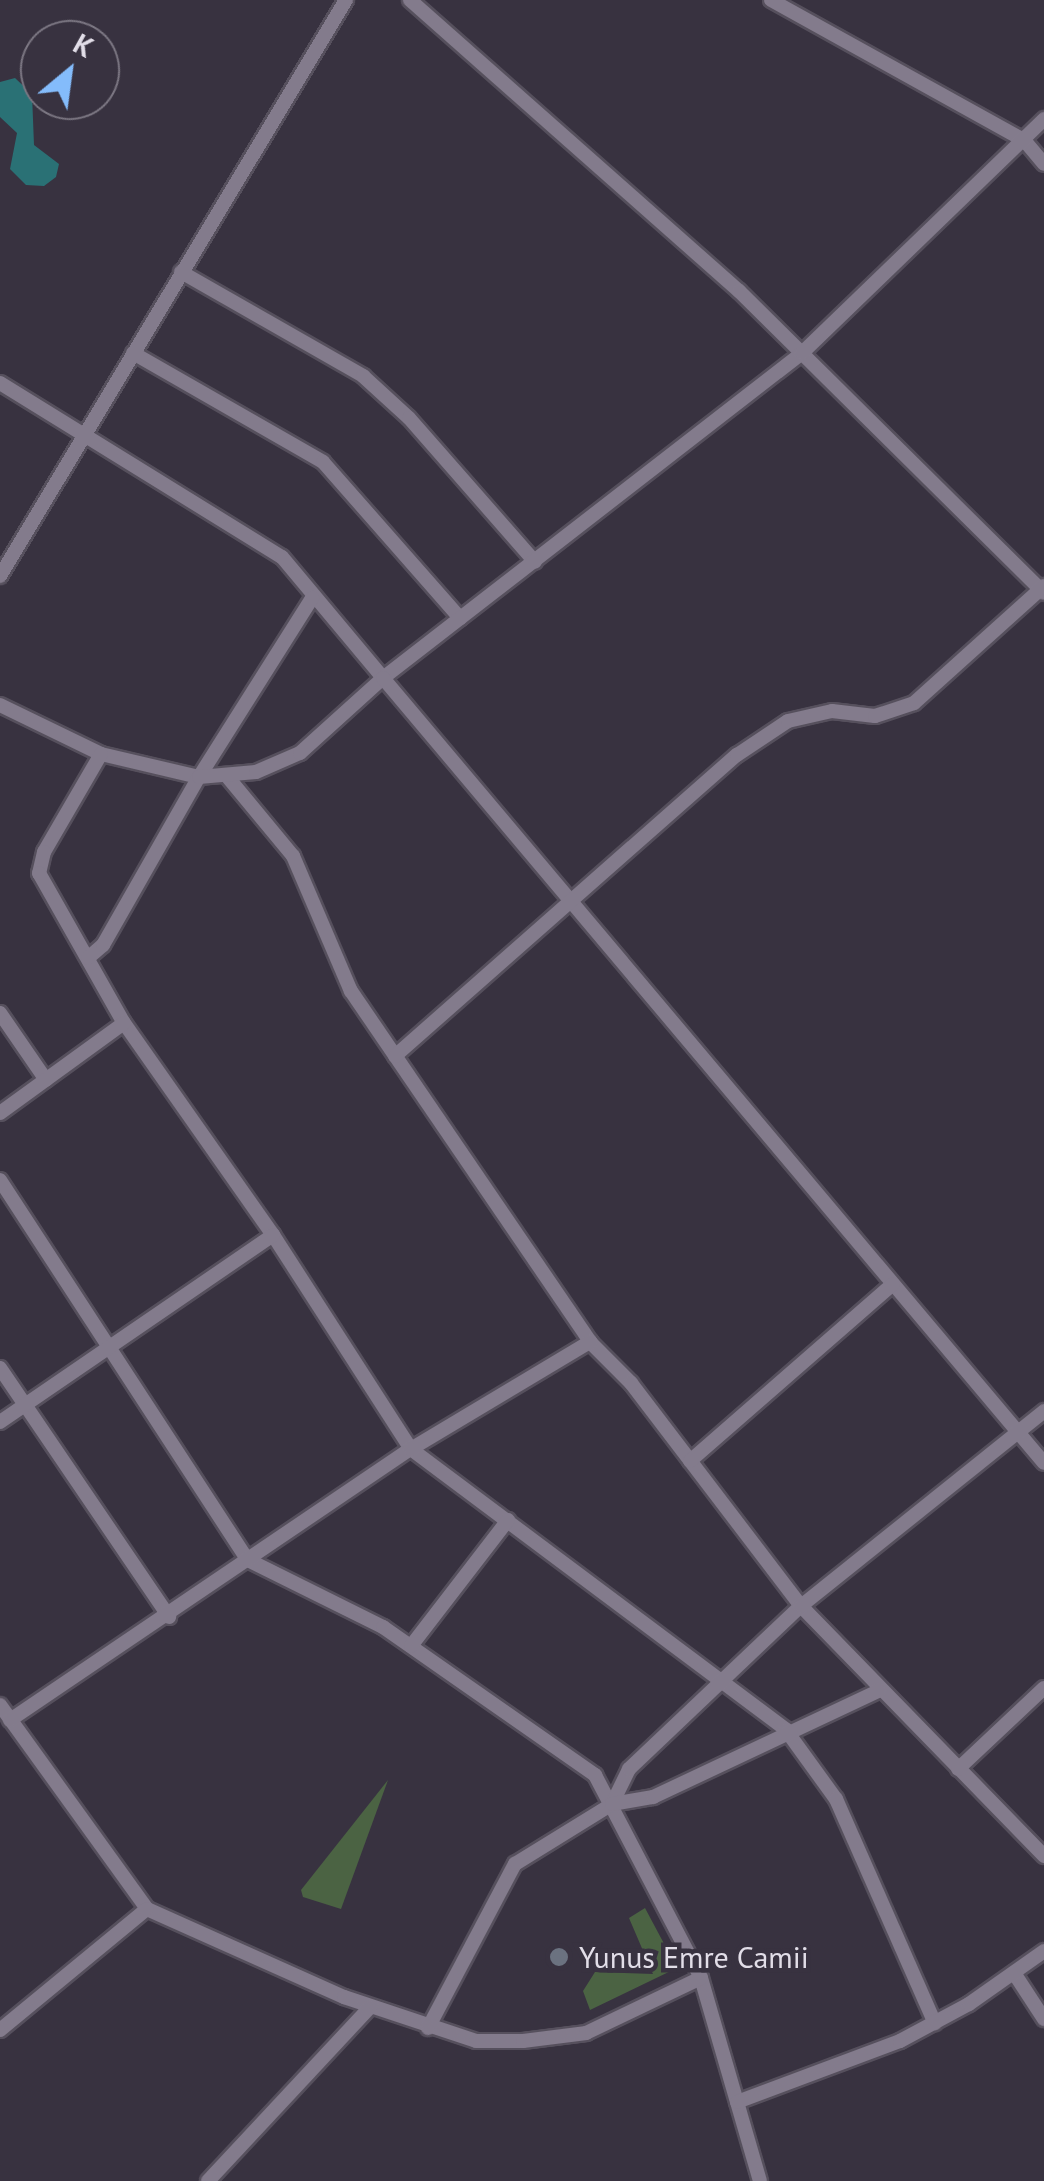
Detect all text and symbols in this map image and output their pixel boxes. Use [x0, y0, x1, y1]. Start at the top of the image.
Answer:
north arrow [20, 20, 120, 120]
text: K [67, 25, 100, 65]
place label: Yunus Emre Camii [579, 1939, 809, 1975]
marker: Yunus Emre Camii [548, 1946, 570, 1968]

